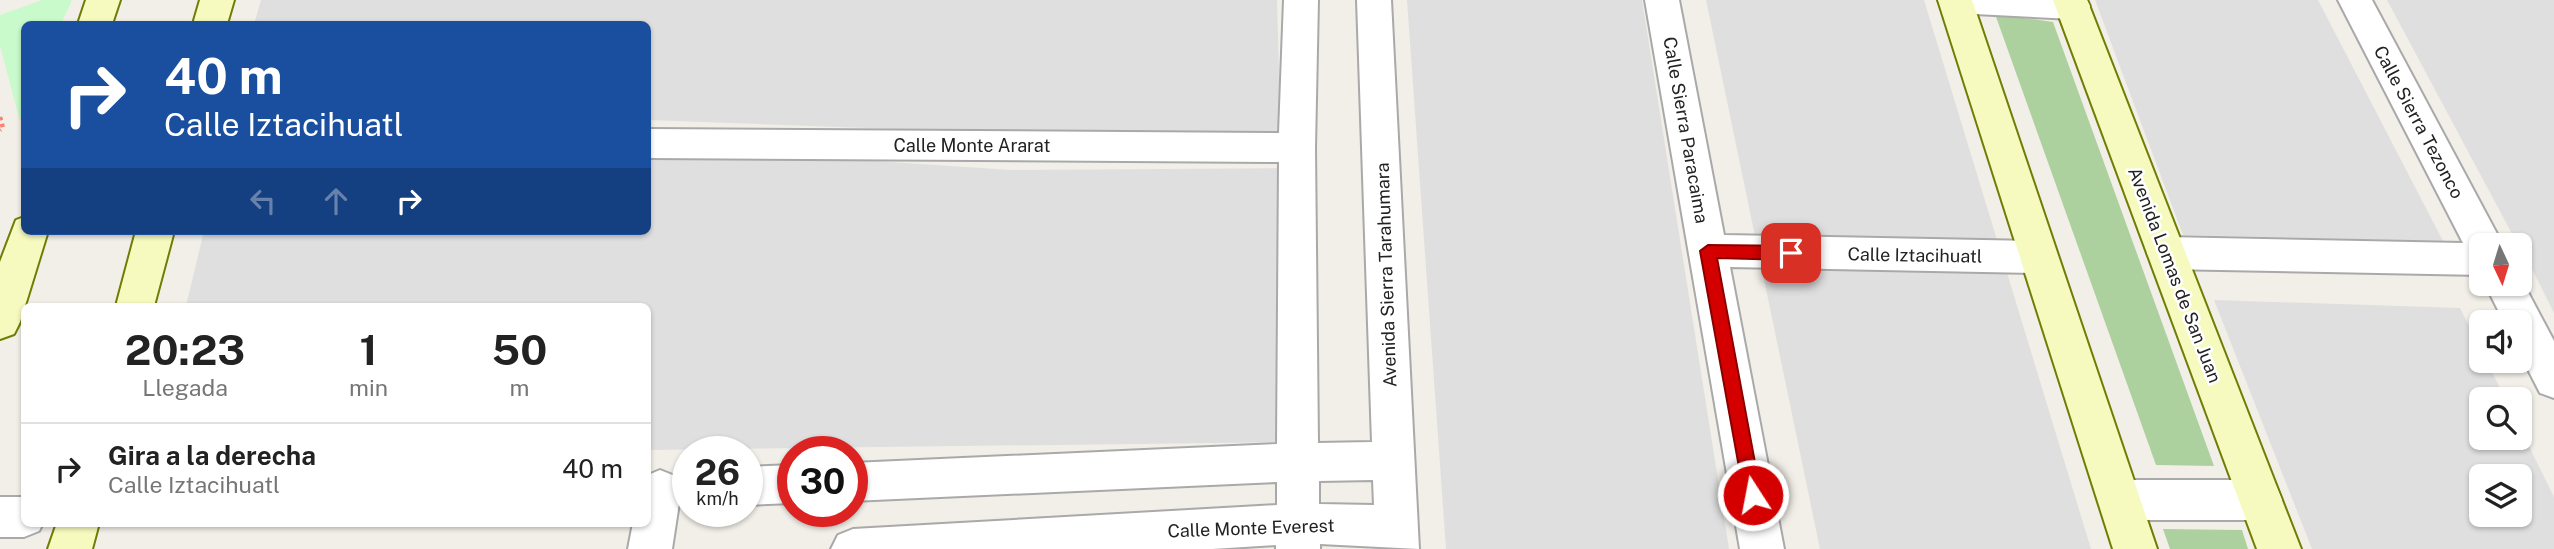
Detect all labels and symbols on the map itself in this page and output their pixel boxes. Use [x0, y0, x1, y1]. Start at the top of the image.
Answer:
street label: Calle Sierra Paracaima [1659, 35, 1713, 225]
street label: Calle Sierra Tezonco [2370, 42, 2468, 202]
street label: Calle Monte Ararat [894, 135, 1050, 156]
street label: Avenida Sierra Tarahumara [1372, 162, 1400, 388]
street label: Avenida Lomas de San Juan [2124, 164, 2226, 386]
pin [1761, 223, 1821, 283]
north arrow [2469, 233, 2532, 296]
street label: Calle Iztacihuatl [1847, 243, 1983, 267]
speed limit sign: 30 [777, 436, 868, 527]
position arrow [1716, 458, 1790, 532]
street label: Calle Monte Everest [1167, 515, 1335, 541]

